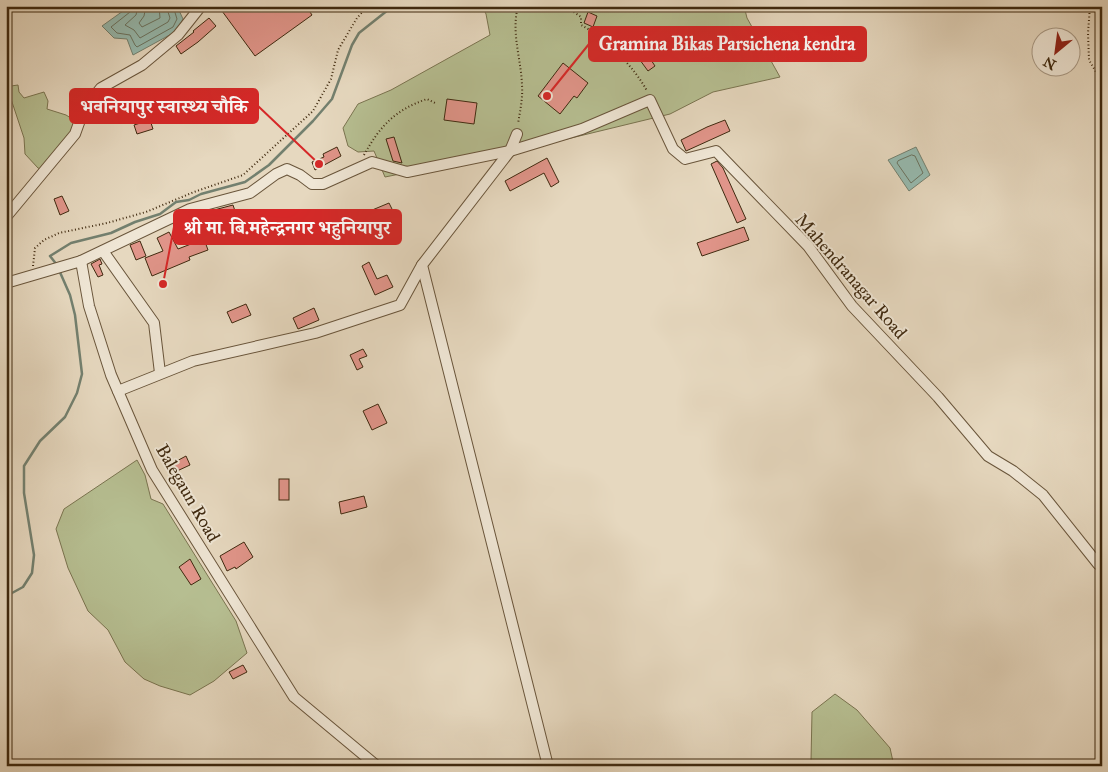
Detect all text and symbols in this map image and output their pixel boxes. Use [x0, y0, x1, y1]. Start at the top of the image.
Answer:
callout: Gramina Bikas Parsichena kendra [589, 27, 866, 61]
north arrow [1030, 28, 1080, 78]
text: Gramina Bikas Parsichena kendra [599, 32, 856, 55]
text: N [1041, 53, 1059, 73]
callout: भवनियापुर स्वास्थ्य चाैकि [70, 89, 258, 123]
text: भवनियापुर स्वास्थ्य चाैकि [80, 95, 250, 119]
street label: Mahendranagar Road [790, 209, 911, 344]
callout: श्री मा. बि.महेन्द्रनगर भहुनियापुर [174, 210, 401, 244]
text: श्री मा. बि.महेन्द्रनगर भहुनियापुर [183, 216, 392, 240]
street label: Balegaun Road [150, 440, 225, 546]

